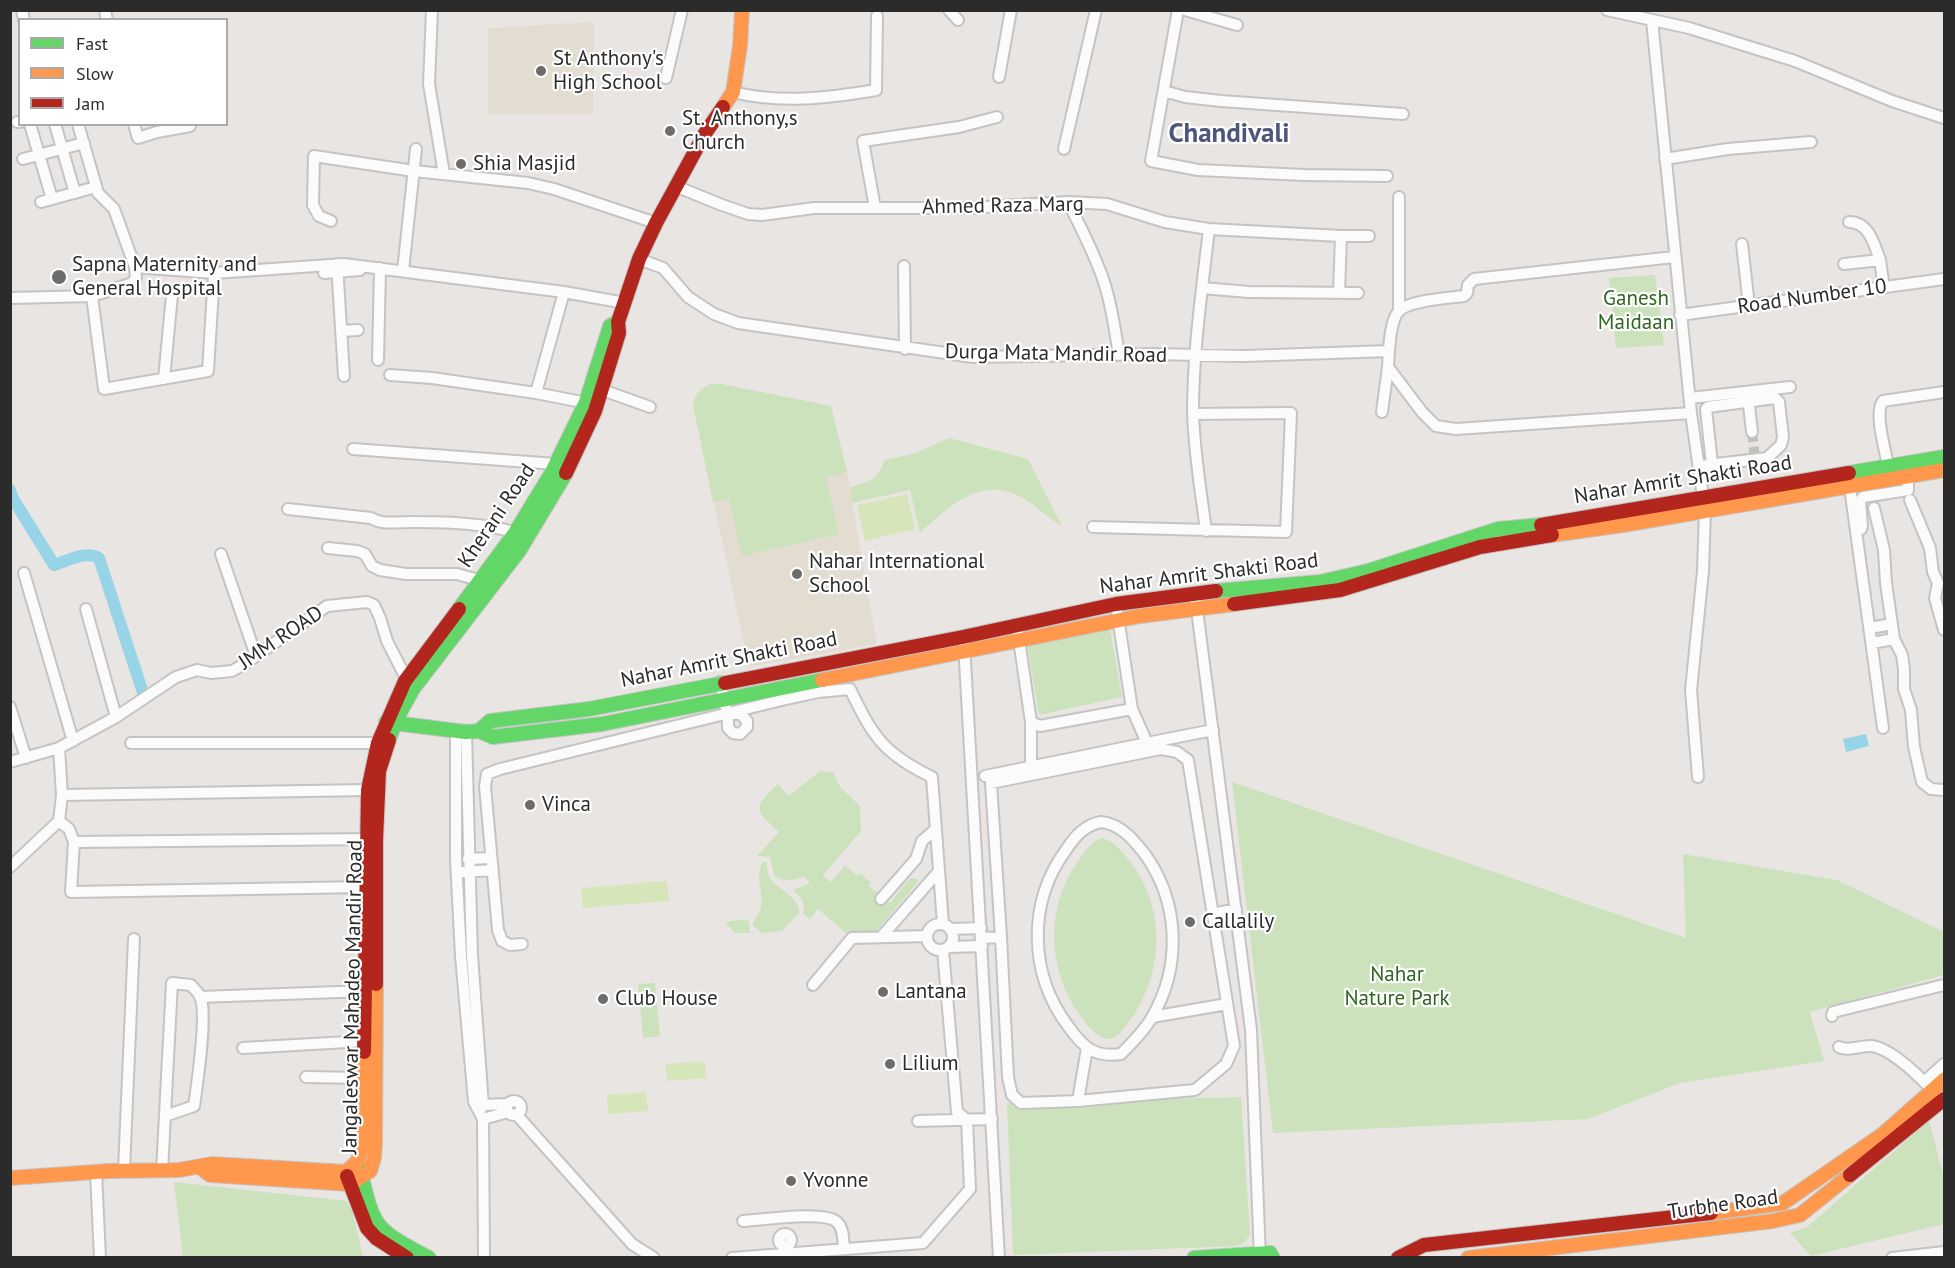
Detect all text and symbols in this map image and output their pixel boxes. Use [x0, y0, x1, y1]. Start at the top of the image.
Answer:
legend [18, 18, 228, 126]
text: Fast [76, 32, 108, 55]
place label: St Anthony's High School [553, 46, 664, 96]
text: Slow [76, 62, 114, 85]
marker: St Anthony's High School [534, 64, 548, 78]
text: Jam [76, 92, 105, 115]
place label: St. Anthony,s Church [682, 106, 798, 156]
district label: Chandivali [1168, 118, 1290, 150]
marker: St. Anthony,s Church [663, 124, 677, 138]
place label: Shia Masjid [473, 151, 576, 177]
marker: Shia Masjid [454, 157, 468, 171]
street label: Ahmed Raza Marg [922, 192, 1084, 220]
place label: Sapna Maternity and General Hospital [72, 252, 257, 302]
marker: Sapna Maternity and General Hospital [50, 268, 68, 286]
street label: Road Number 10 [1736, 274, 1888, 320]
park label: Ganesh Maidaan [1598, 286, 1674, 336]
street label: Durga Mata Mandir Road [945, 339, 1167, 369]
street label: Nahar Amrit Shakti Road [1572, 450, 1794, 510]
street label: Kherani Road [453, 459, 541, 573]
street label: Nahar Amrit Shakti Road [1098, 548, 1320, 600]
place label: Nahar International School [809, 549, 984, 599]
marker: Nahar International School [790, 567, 804, 581]
street label: JMM ROAD [234, 601, 328, 675]
street label: Nahar Amrit Shakti Road [619, 627, 839, 693]
place label: Vinca [542, 792, 591, 818]
marker: Vinca [523, 798, 537, 812]
street label: Jangaleswar Mahadeo Mandir Road [338, 840, 368, 1154]
place label: Callalily [1202, 909, 1274, 935]
marker: Callalily [1183, 915, 1197, 929]
park label: Nahar Nature Park [1344, 962, 1450, 1012]
place label: Lantana [895, 979, 967, 1005]
marker: Lantana [876, 985, 890, 999]
place label: Club House [615, 986, 718, 1012]
marker: Club House [596, 992, 610, 1006]
place label: Lilium [902, 1051, 959, 1077]
marker: Lilium [883, 1057, 897, 1071]
place label: Yvonne [803, 1168, 868, 1194]
marker: Yvonne [784, 1174, 798, 1188]
street label: Turbhe Road [1666, 1185, 1780, 1225]

